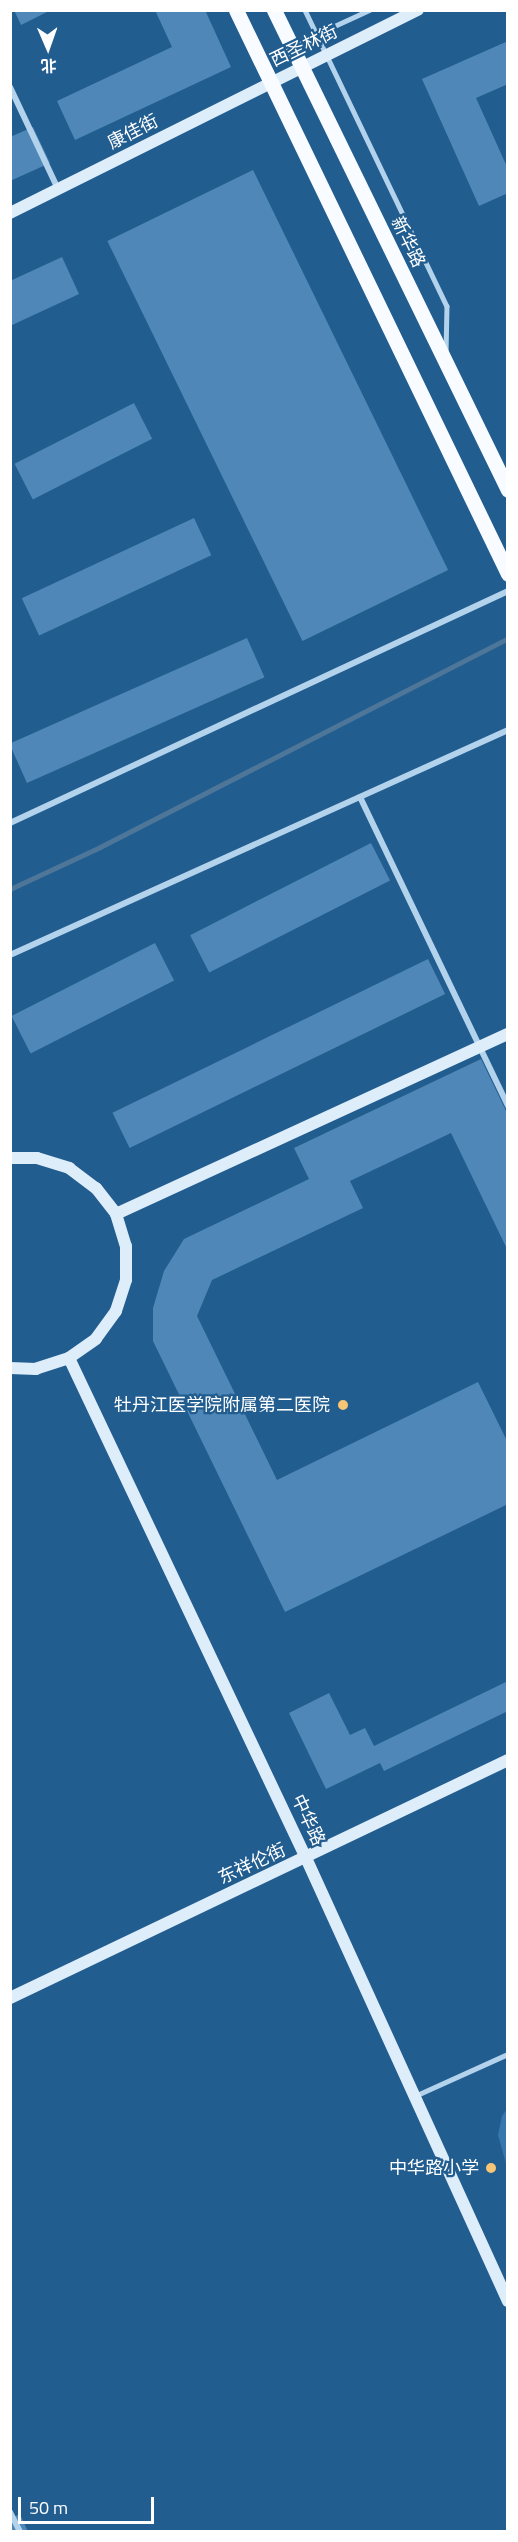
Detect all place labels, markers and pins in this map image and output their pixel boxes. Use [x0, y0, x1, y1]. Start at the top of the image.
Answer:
place label: 牡丹江医学院附属第二医院 [114, 1394, 330, 1416]
marker: 牡丹江医学院附属第二医院 [334, 1396, 352, 1414]
place label: 中华路小学 [389, 2157, 479, 2179]
marker: 中华路小学 [484, 2161, 498, 2175]

